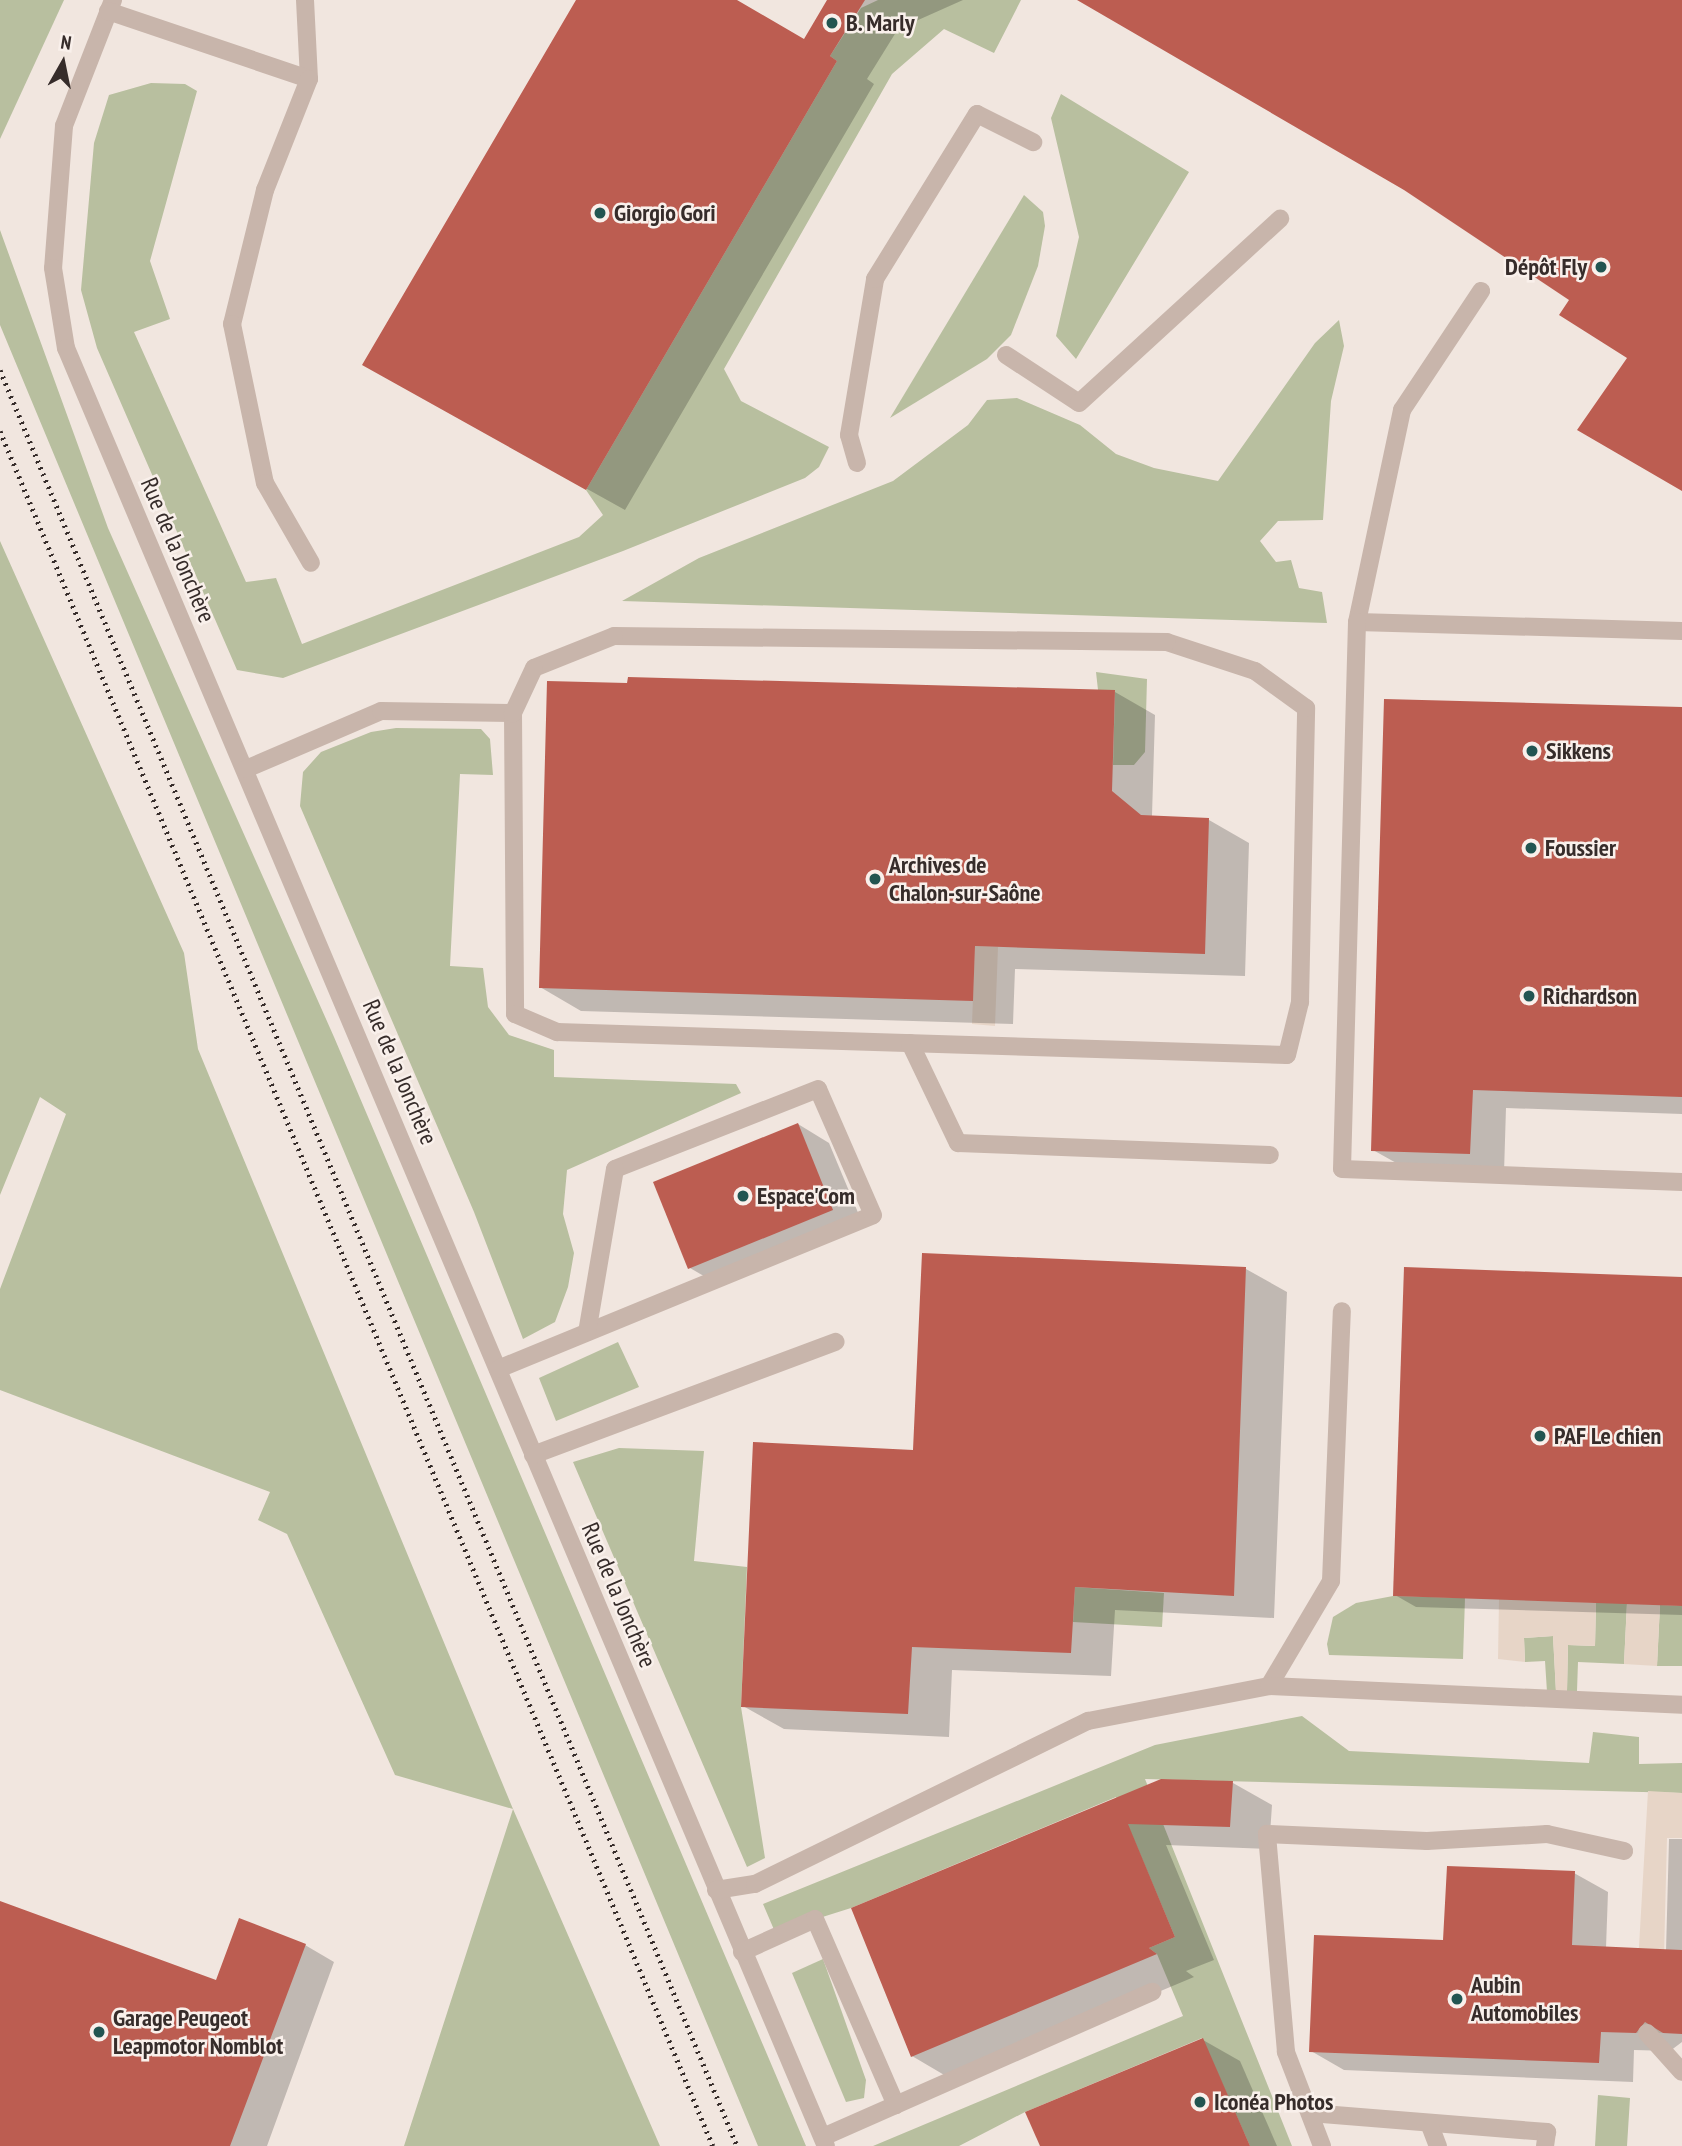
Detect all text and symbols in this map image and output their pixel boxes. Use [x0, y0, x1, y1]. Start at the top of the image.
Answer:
place label: B. Marly [846, 9, 916, 37]
marker: B. Marly [824, 15, 840, 31]
north arrow [28, 28, 98, 98]
text: N [59, 30, 73, 55]
place label: Giorgio Gori [614, 199, 716, 227]
marker: Giorgio Gori [592, 205, 608, 221]
place label: Dépôt Fly [1505, 253, 1587, 281]
marker: Dépôt Fly [1593, 259, 1609, 275]
street label: Rue de la Jonchère [135, 473, 221, 627]
place label: Sikkens [1546, 737, 1611, 765]
marker: Sikkens [1524, 743, 1540, 759]
place label: Foussier [1545, 834, 1616, 862]
marker: Foussier [1523, 840, 1539, 856]
place label: Archives de Chalon-sur-Saône [889, 851, 1041, 907]
marker: Archives de Chalon-sur-Saône [867, 871, 883, 887]
place label: Richardson [1543, 982, 1637, 1010]
marker: Richardson [1521, 988, 1537, 1004]
street label: Rue de la Jonchère [357, 995, 443, 1149]
place label: Espace'Com [757, 1182, 855, 1210]
marker: Espace'Com [735, 1188, 751, 1204]
place label: PAF Le chien [1554, 1422, 1661, 1450]
marker: PAF Le chien [1532, 1428, 1548, 1444]
street label: Rue de la Jonchère [576, 1518, 662, 1672]
place label: Aubin Automobiles [1471, 1971, 1579, 2027]
marker: Aubin Automobiles [1449, 1991, 1465, 2007]
place label: Garage Peugeot Leapmotor Nomblot [113, 2004, 283, 2060]
marker: Garage Peugeot Leapmotor Nomblot [91, 2024, 107, 2040]
place label: Iconéa Photos [1214, 2088, 1333, 2116]
marker: Iconéa Photos [1192, 2094, 1208, 2110]

